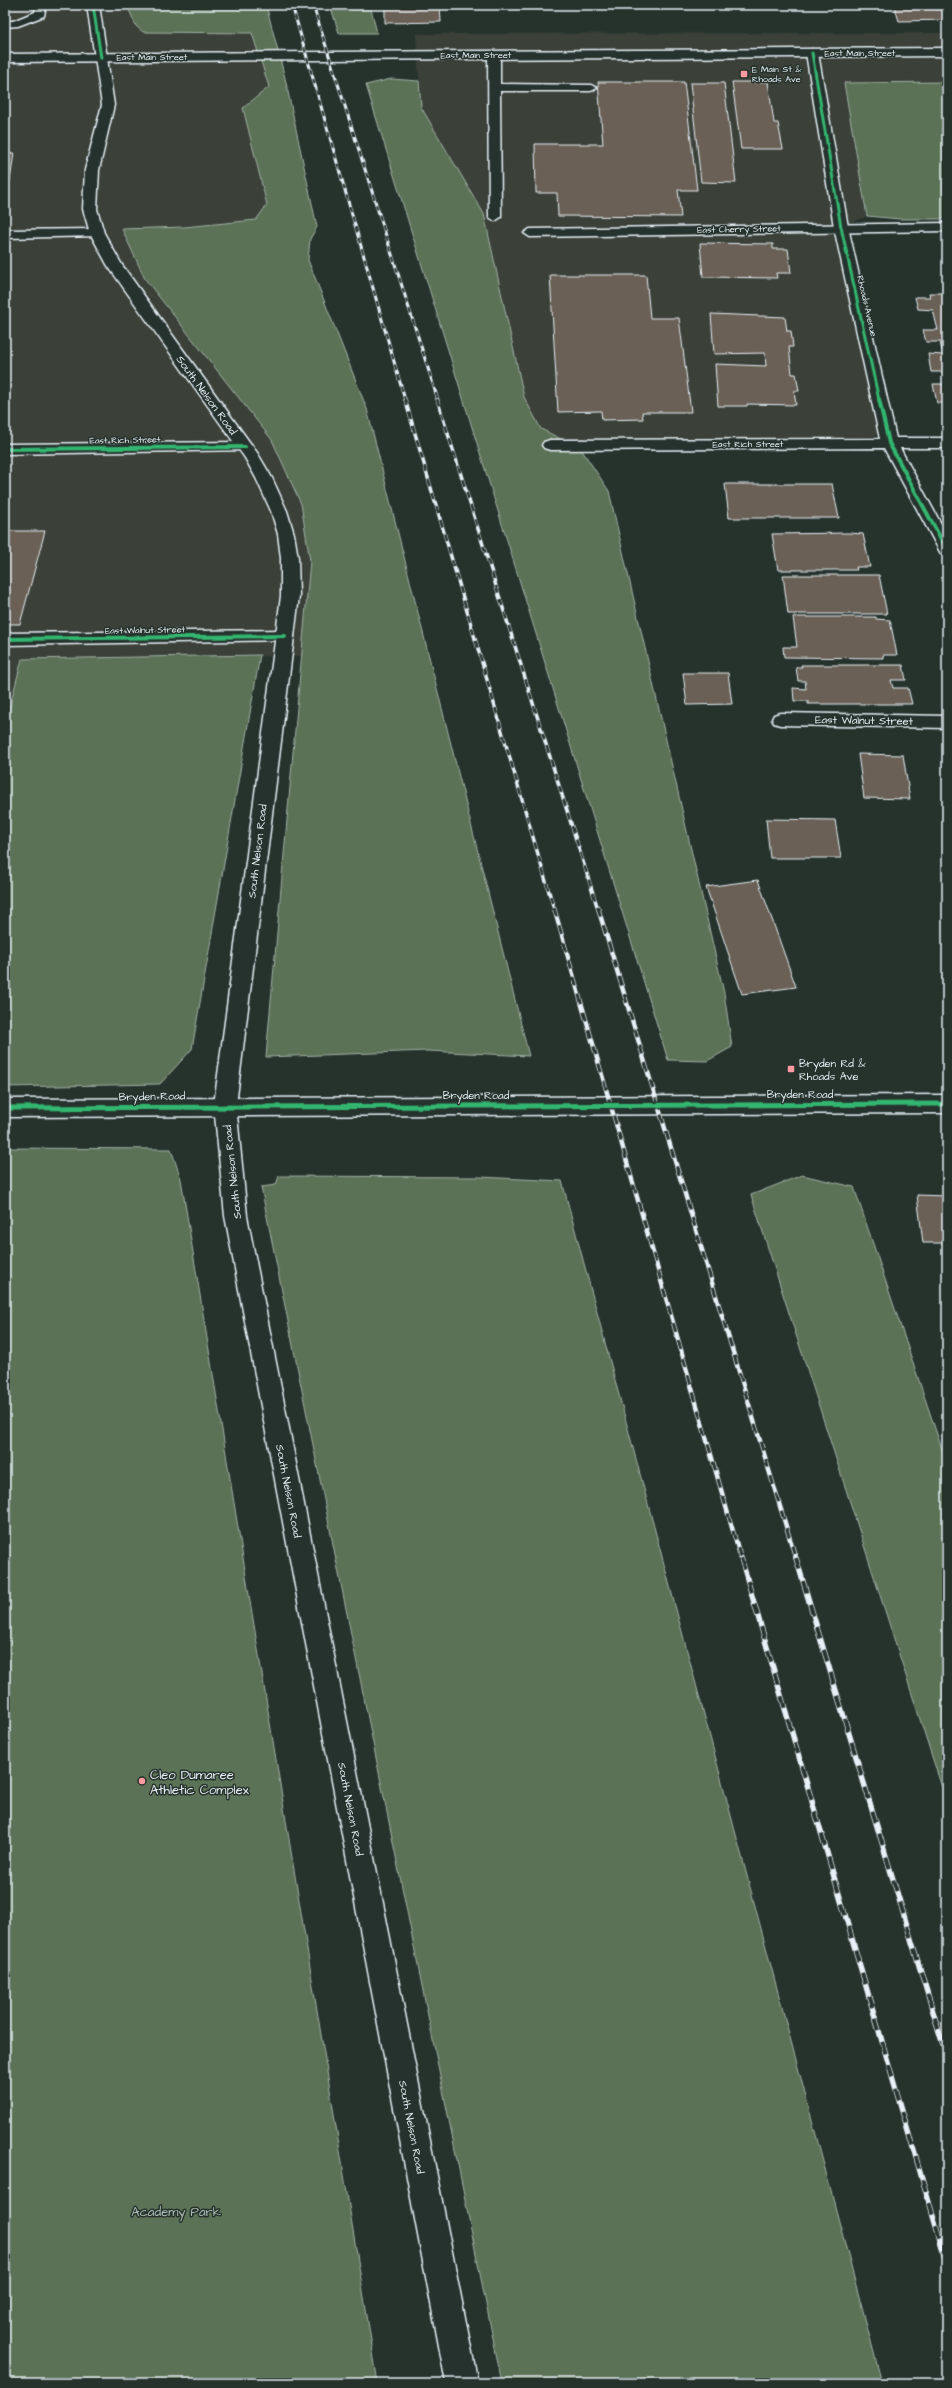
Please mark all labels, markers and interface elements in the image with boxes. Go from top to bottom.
street label: East Main Street [825,47,896,60]
street label: East Main Street [441,49,512,62]
street label: East Main Street [117,51,188,64]
place label: E Main St & Rhoads Ave [752,63,801,86]
marker: E Main St & Rhoads Ave [739,69,749,79]
street label: East Cherry Street [697,222,781,237]
street label: Rhoads Avenue [853,274,880,338]
street label: South Nelson Road [173,353,241,438]
street label: East Rich Street [89,433,161,448]
street label: East Rich Street [713,438,784,451]
street label: East Walnut Street [105,623,186,638]
street label: East Walnut Street [815,712,914,729]
street label: South Nelson Road [244,803,271,899]
place label: Bryden Rd & Rhoads Ave [799,1056,866,1084]
marker: Bryden Rd & Rhoads Ave [786,1064,796,1074]
street label: Bryden Road [767,1087,834,1103]
street label: Bryden Road [119,1088,186,1106]
street label: Bryden Road [443,1088,510,1104]
street label: South Nelson Road [220,1124,245,1220]
street label: South Nelson Road [272,1443,305,1539]
street label: South Nelson Road [334,1761,367,1857]
place label: Cleo Dumaree Athletic Complex [150,1766,250,1799]
marker: Cleo Dumaree Athletic Complex [137,1776,147,1786]
street label: South Nelson Road [395,2079,428,2175]
park label: Academy Park [131,2203,221,2222]

